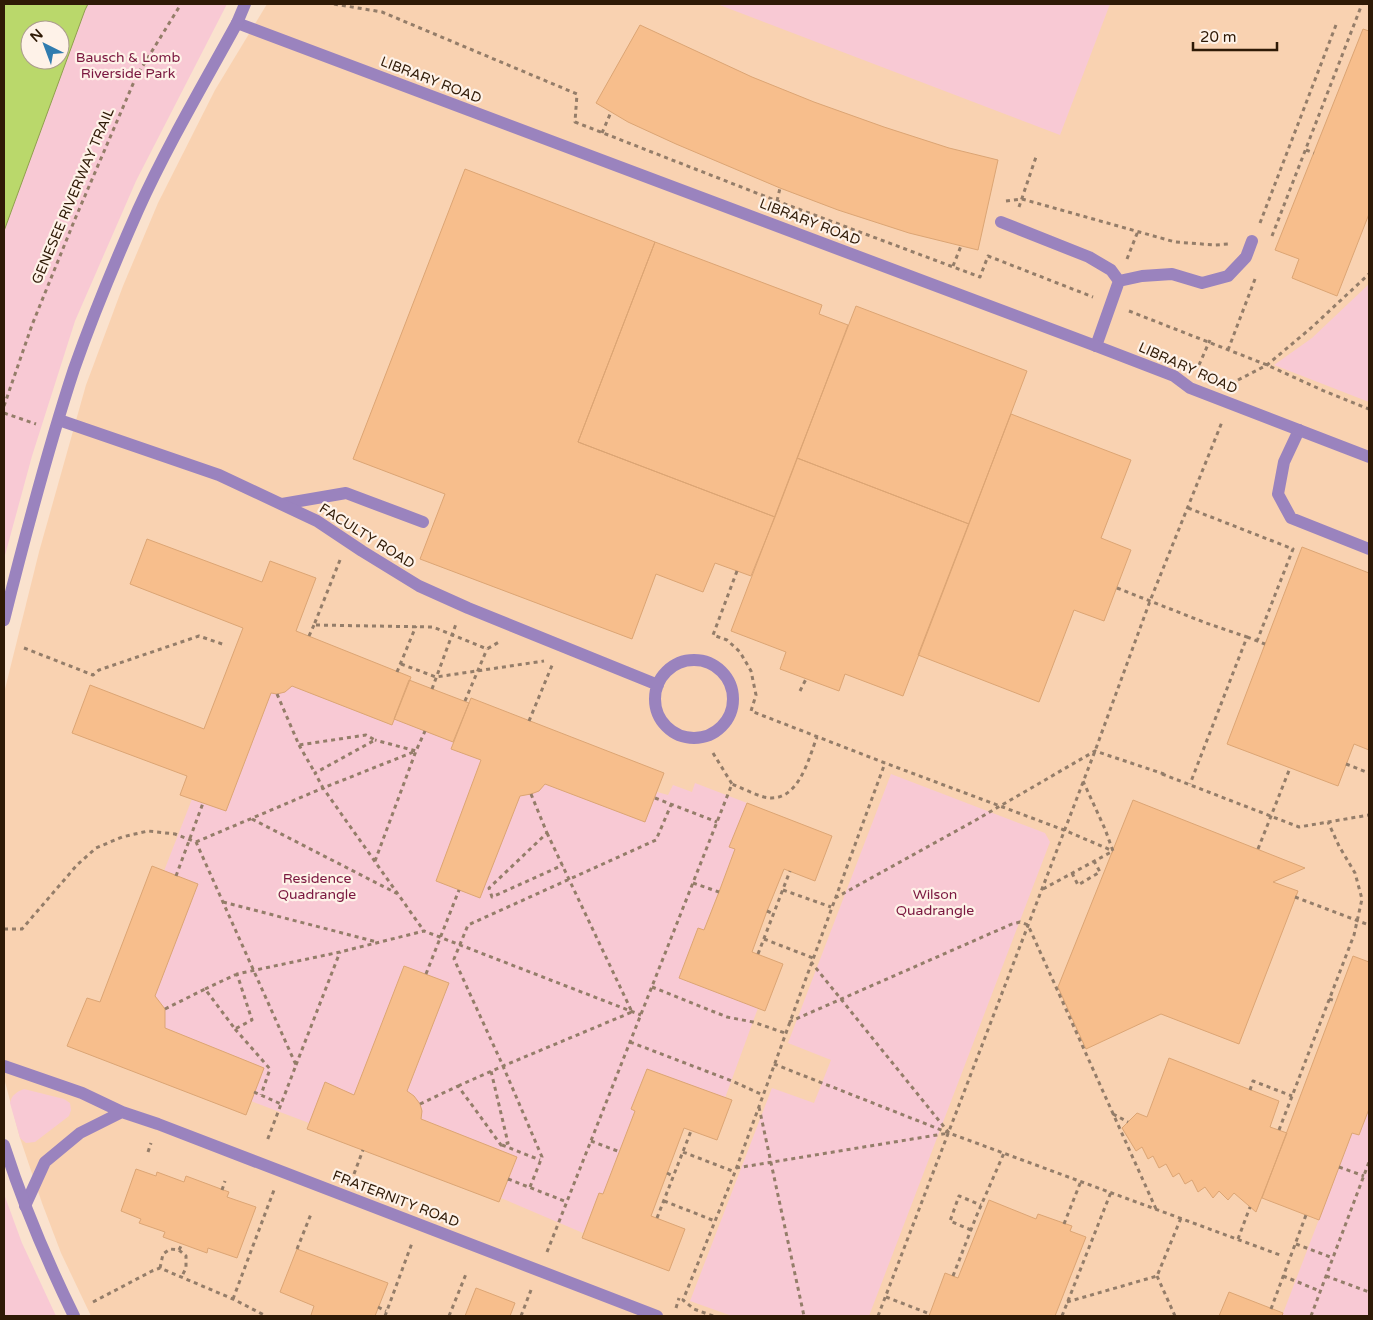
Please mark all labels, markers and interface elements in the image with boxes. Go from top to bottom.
north arrow [20,20,70,70]
scale bar [1193,20,1277,52]
text: N [27,26,47,46]
text: 20 m [1200,28,1237,46]
park label: Bausch & Lomb Riverside Park [76,49,180,82]
street label: LIBRARY ROAD [378,53,484,107]
street label: GENESEE RIVERWAY TRAIL [28,105,118,287]
street label: LIBRARY ROAD [757,195,863,249]
street label: LIBRARY ROAD [1136,339,1240,397]
street label: FACULTY ROAD [316,500,418,572]
park label: Residence Quadrangle [278,870,356,903]
park label: Wilson Quadrangle [896,886,974,919]
street label: FRATERNITY ROAD [330,1167,462,1231]

